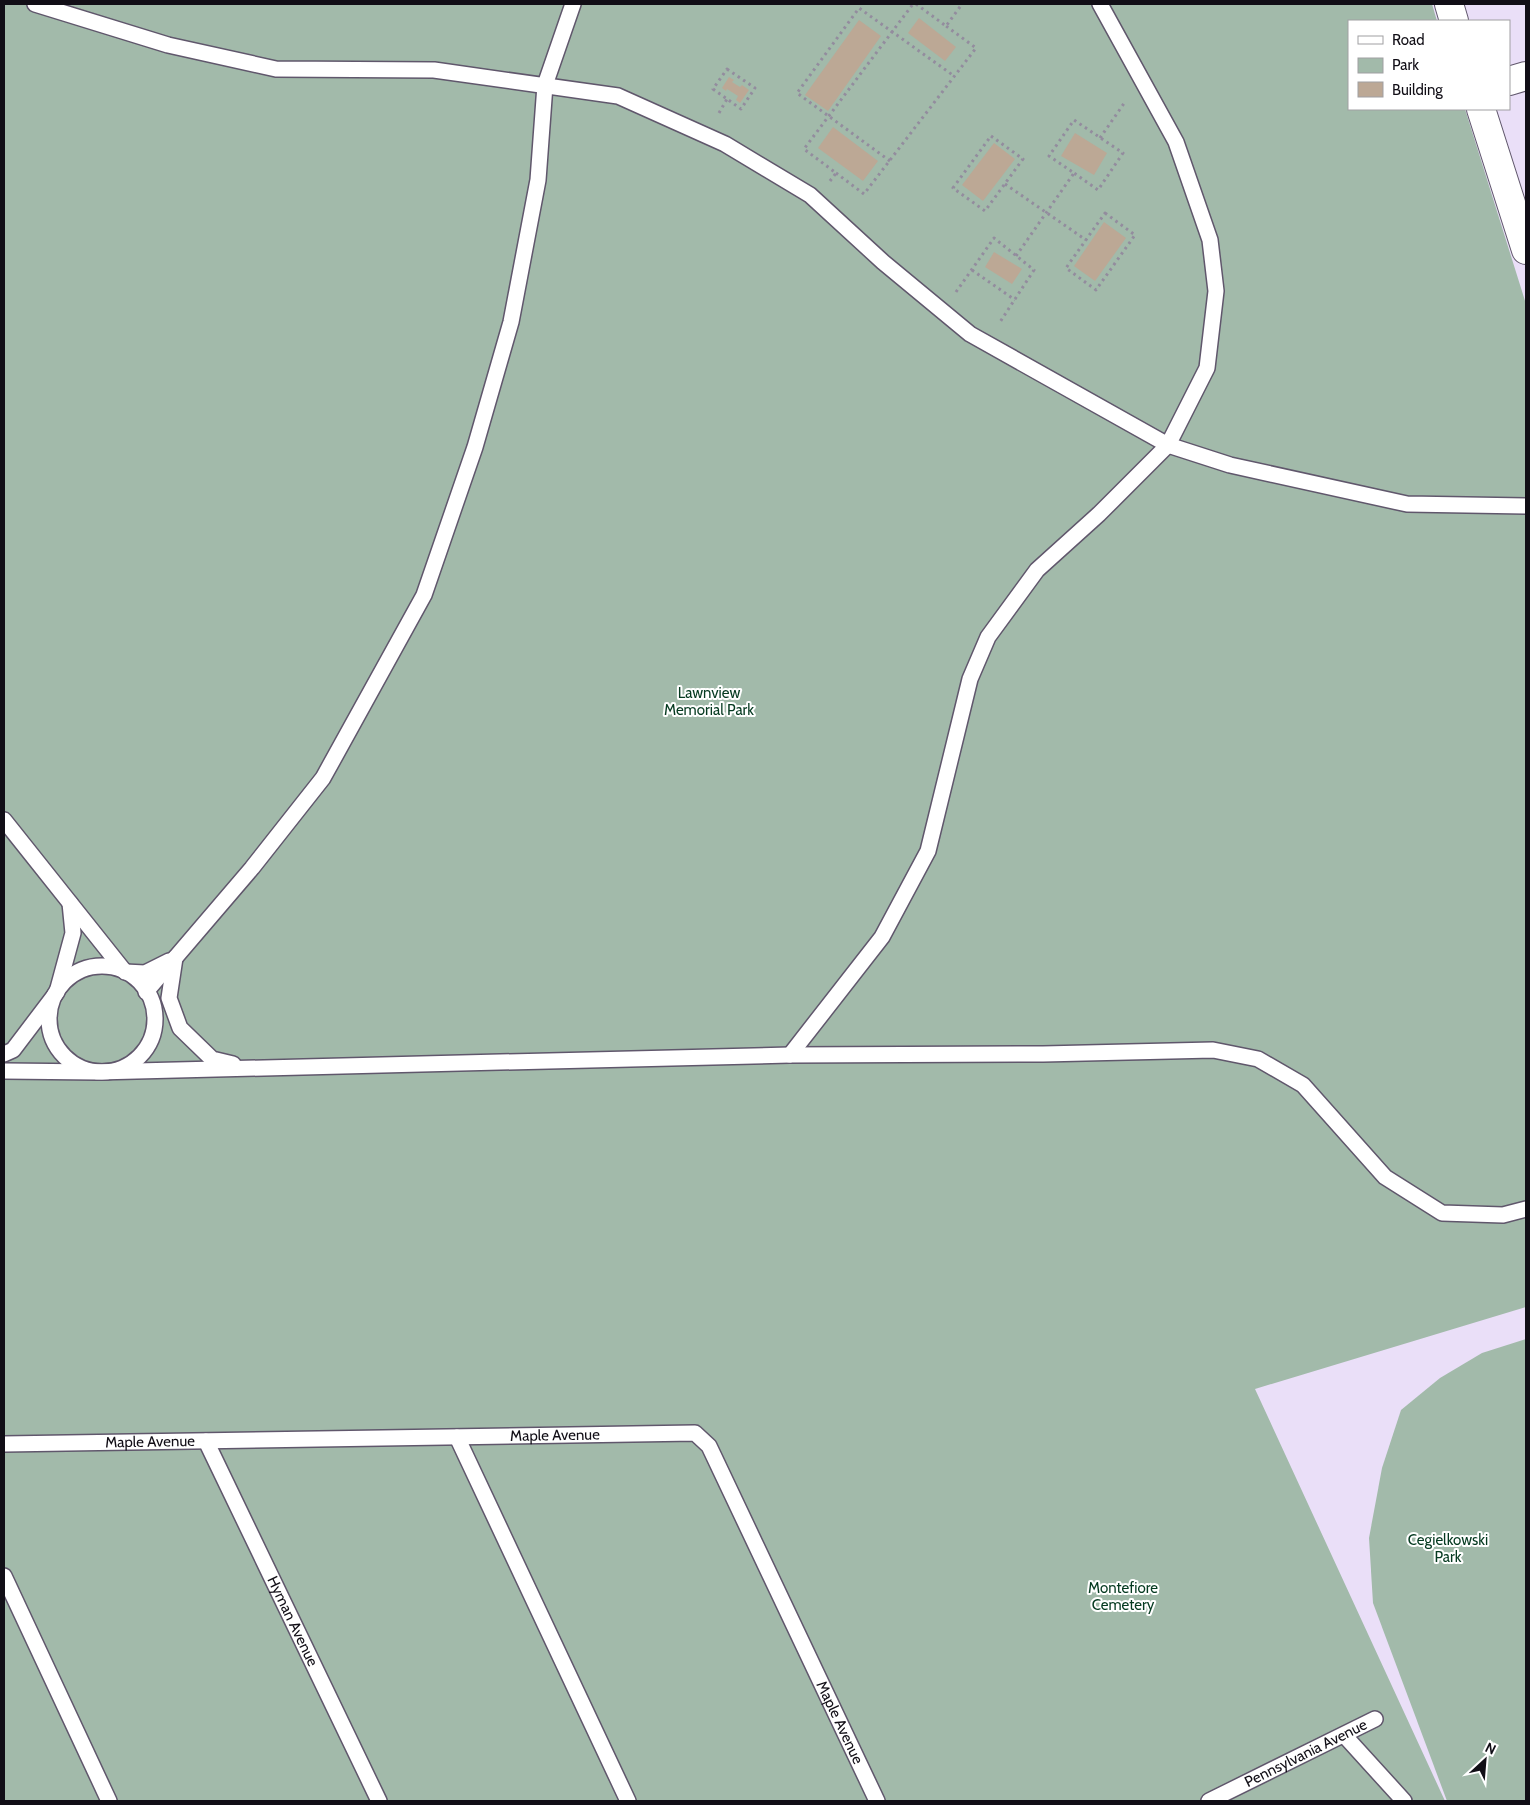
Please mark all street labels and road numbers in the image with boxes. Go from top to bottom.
street label: Maple Avenue [510,1426,600,1445]
street label: Maple Avenue [105,1432,195,1451]
street label: Hyman Avenue [263,1573,322,1670]
street label: Maple Avenue [812,1678,867,1767]
street label: Pennsylvania Avenue [1242,1715,1370,1791]

